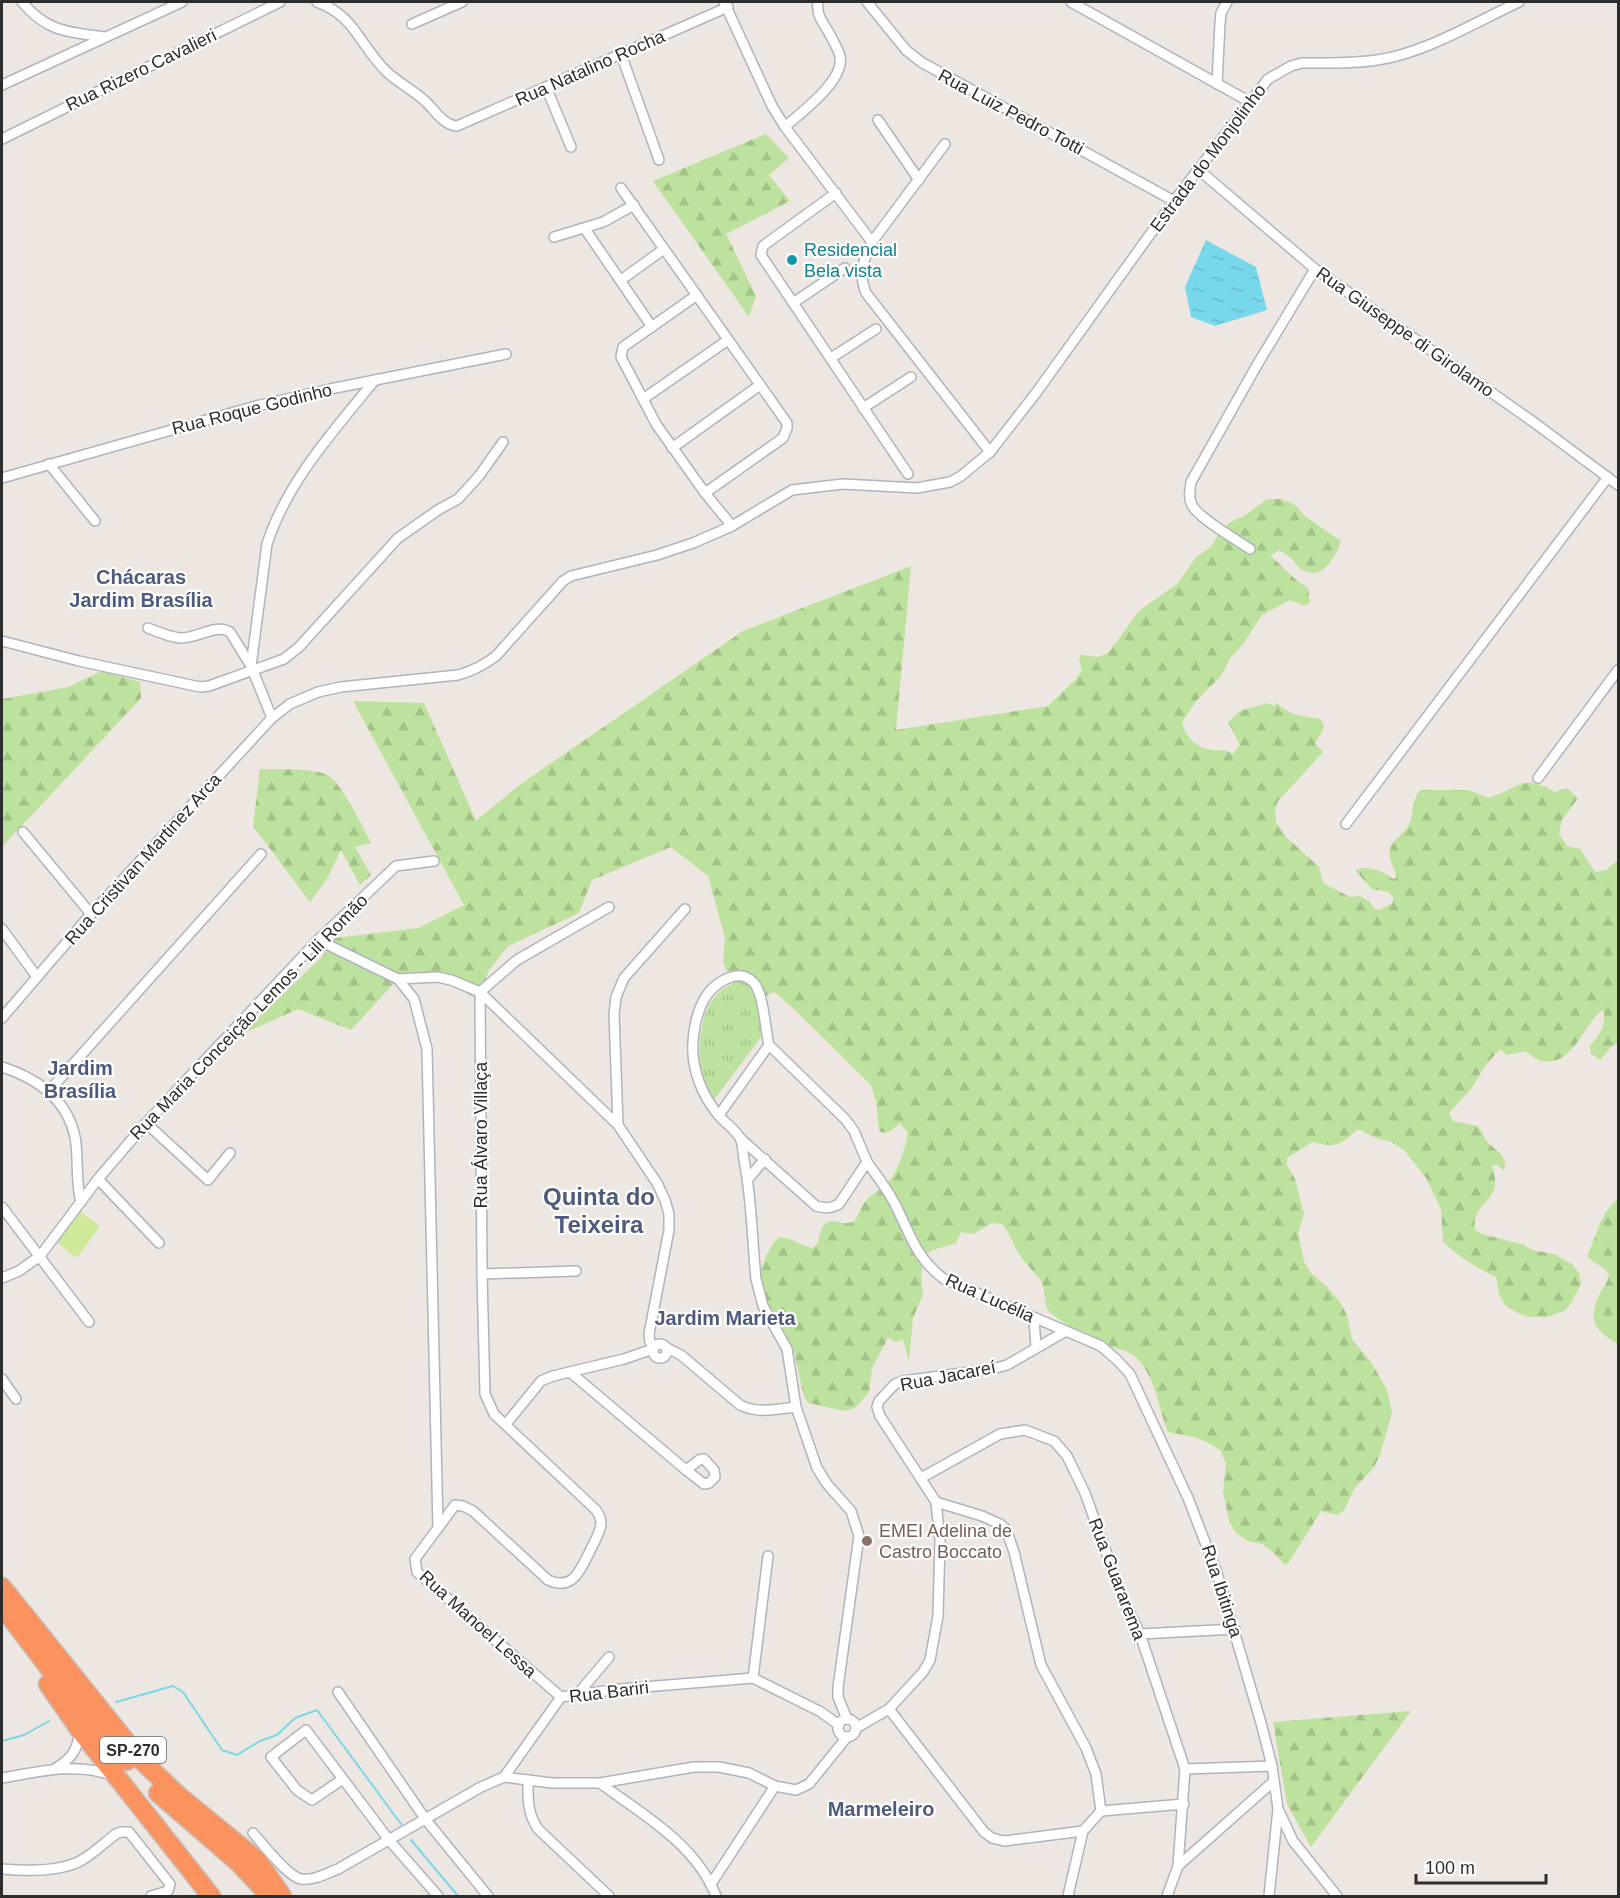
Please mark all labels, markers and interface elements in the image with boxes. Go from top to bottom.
street label: Rua Rizero Cavalieri [62,25,220,115]
street label: Rua Natalino Rocha [512,26,669,110]
street label: Rua Luiz Pedro Totti [935,65,1087,159]
street label: Estrada do Monjolinho [1146,80,1270,236]
place label: Residencial Bela vista [804,240,897,281]
marker: Residencial Bela vista [785,253,799,267]
street label: Rua Giuseppe di Girolamo [1312,263,1498,401]
street label: Rua Roque Godinho [170,379,334,439]
district label: Chácaras Jardim Brasília [69,566,214,611]
street label: Rua Cristivan Martinez Arca [61,769,226,949]
street label: Rua Maria Conceição Lemos - Lili Romão [126,890,372,1144]
district label: Jardim Brasília [44,1057,117,1102]
street label: Rua Álvaro Villaça [471,1061,491,1208]
district label: Quinta do Teixeira [543,1183,655,1238]
street label: Rua Lucélia [943,1270,1038,1327]
district label: Jardim Marieta [654,1307,796,1329]
street label: Rua Jacareí [898,1357,998,1395]
street label: Rua Guararema [1085,1515,1150,1644]
place label: EMEI Adelina de Castro Boccato [879,1521,1012,1562]
marker: EMEI Adelina de Castro Boccato [860,1534,874,1548]
street label: Rua Ibitinga [1198,1542,1247,1641]
street label: Rua Manoel Lessa [416,1566,541,1682]
street label: Rua Bariri [568,1677,650,1707]
road number: SP-270 [100,1737,166,1763]
district label: Marmeleiro [828,1798,934,1820]
scale bar [1416,1847,1546,1885]
text: 100 m [1425,1858,1475,1878]

